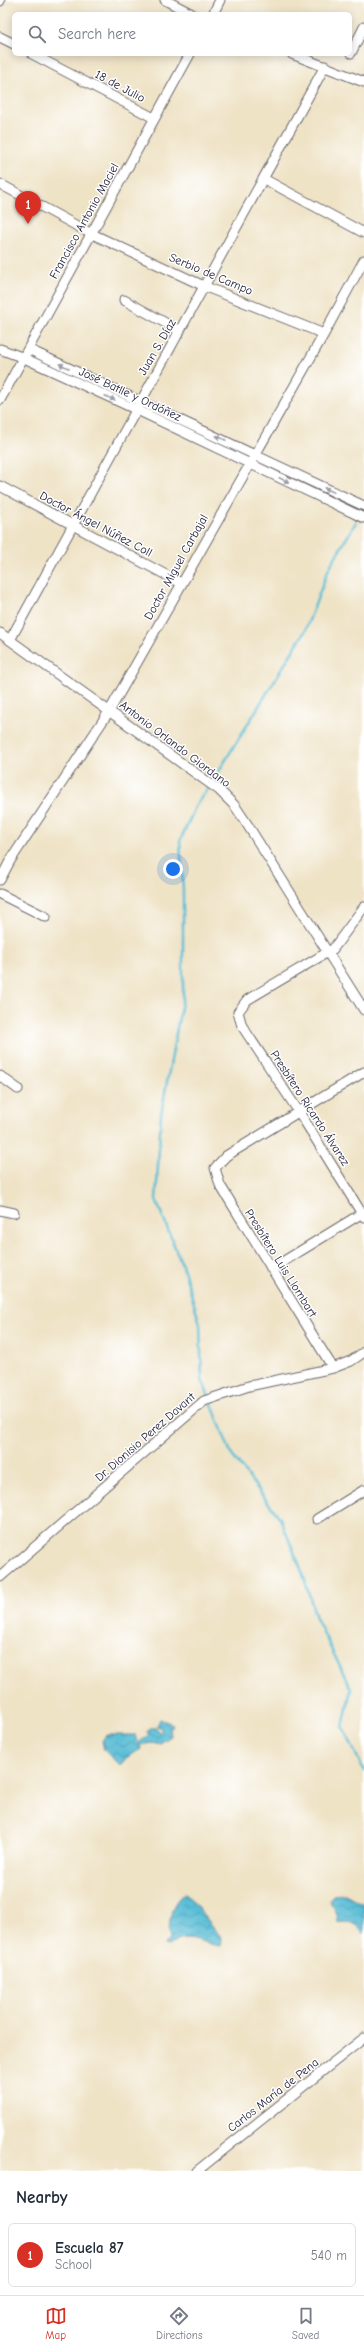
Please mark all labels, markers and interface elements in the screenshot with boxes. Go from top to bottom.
search box [12,12,352,56]
icon: search [26,23,48,45]
text: Search here [58,25,136,43]
street label: 18 de Julio [93,67,147,105]
street label: Francisco Antonio Maciel [46,161,122,281]
pin: 1 [15,191,41,224]
street label: Serbio de Campo [167,250,255,298]
street label: Juan S. Díaz [135,316,179,378]
one-way arrow [59,363,70,369]
street label: José Batlle y Ordóñez [77,364,184,424]
one-way arrow [104,395,116,401]
one-way arrow [215,435,226,441]
one-way arrow [278,477,290,483]
one-way arrow [323,487,334,493]
street label: Doctor Ángel Núñez Coll [37,488,155,560]
street label: Doctor Miguel Carbajal [141,512,211,622]
street label: Antonio Orlando Giordano [117,698,233,790]
your location [163,859,183,879]
street label: Presbítero Ricardo Álvarez [267,1048,353,1169]
street label: Presbítero Luis Llombart [242,1206,320,1320]
street label: Dr. Dionisio Perez Davant [92,1389,198,1484]
street label: Carlos María de Pena [225,2055,321,2135]
text: Nearby [16,2188,67,2207]
text: Escuela 87 [55,2239,123,2257]
text: 1 [27,2248,33,2263]
text: 540 m [311,2248,347,2263]
text: School [55,2257,92,2272]
tab: Map [45,2305,67,2342]
tab: Directions [156,2305,203,2342]
tab: Saved [292,2305,319,2342]

